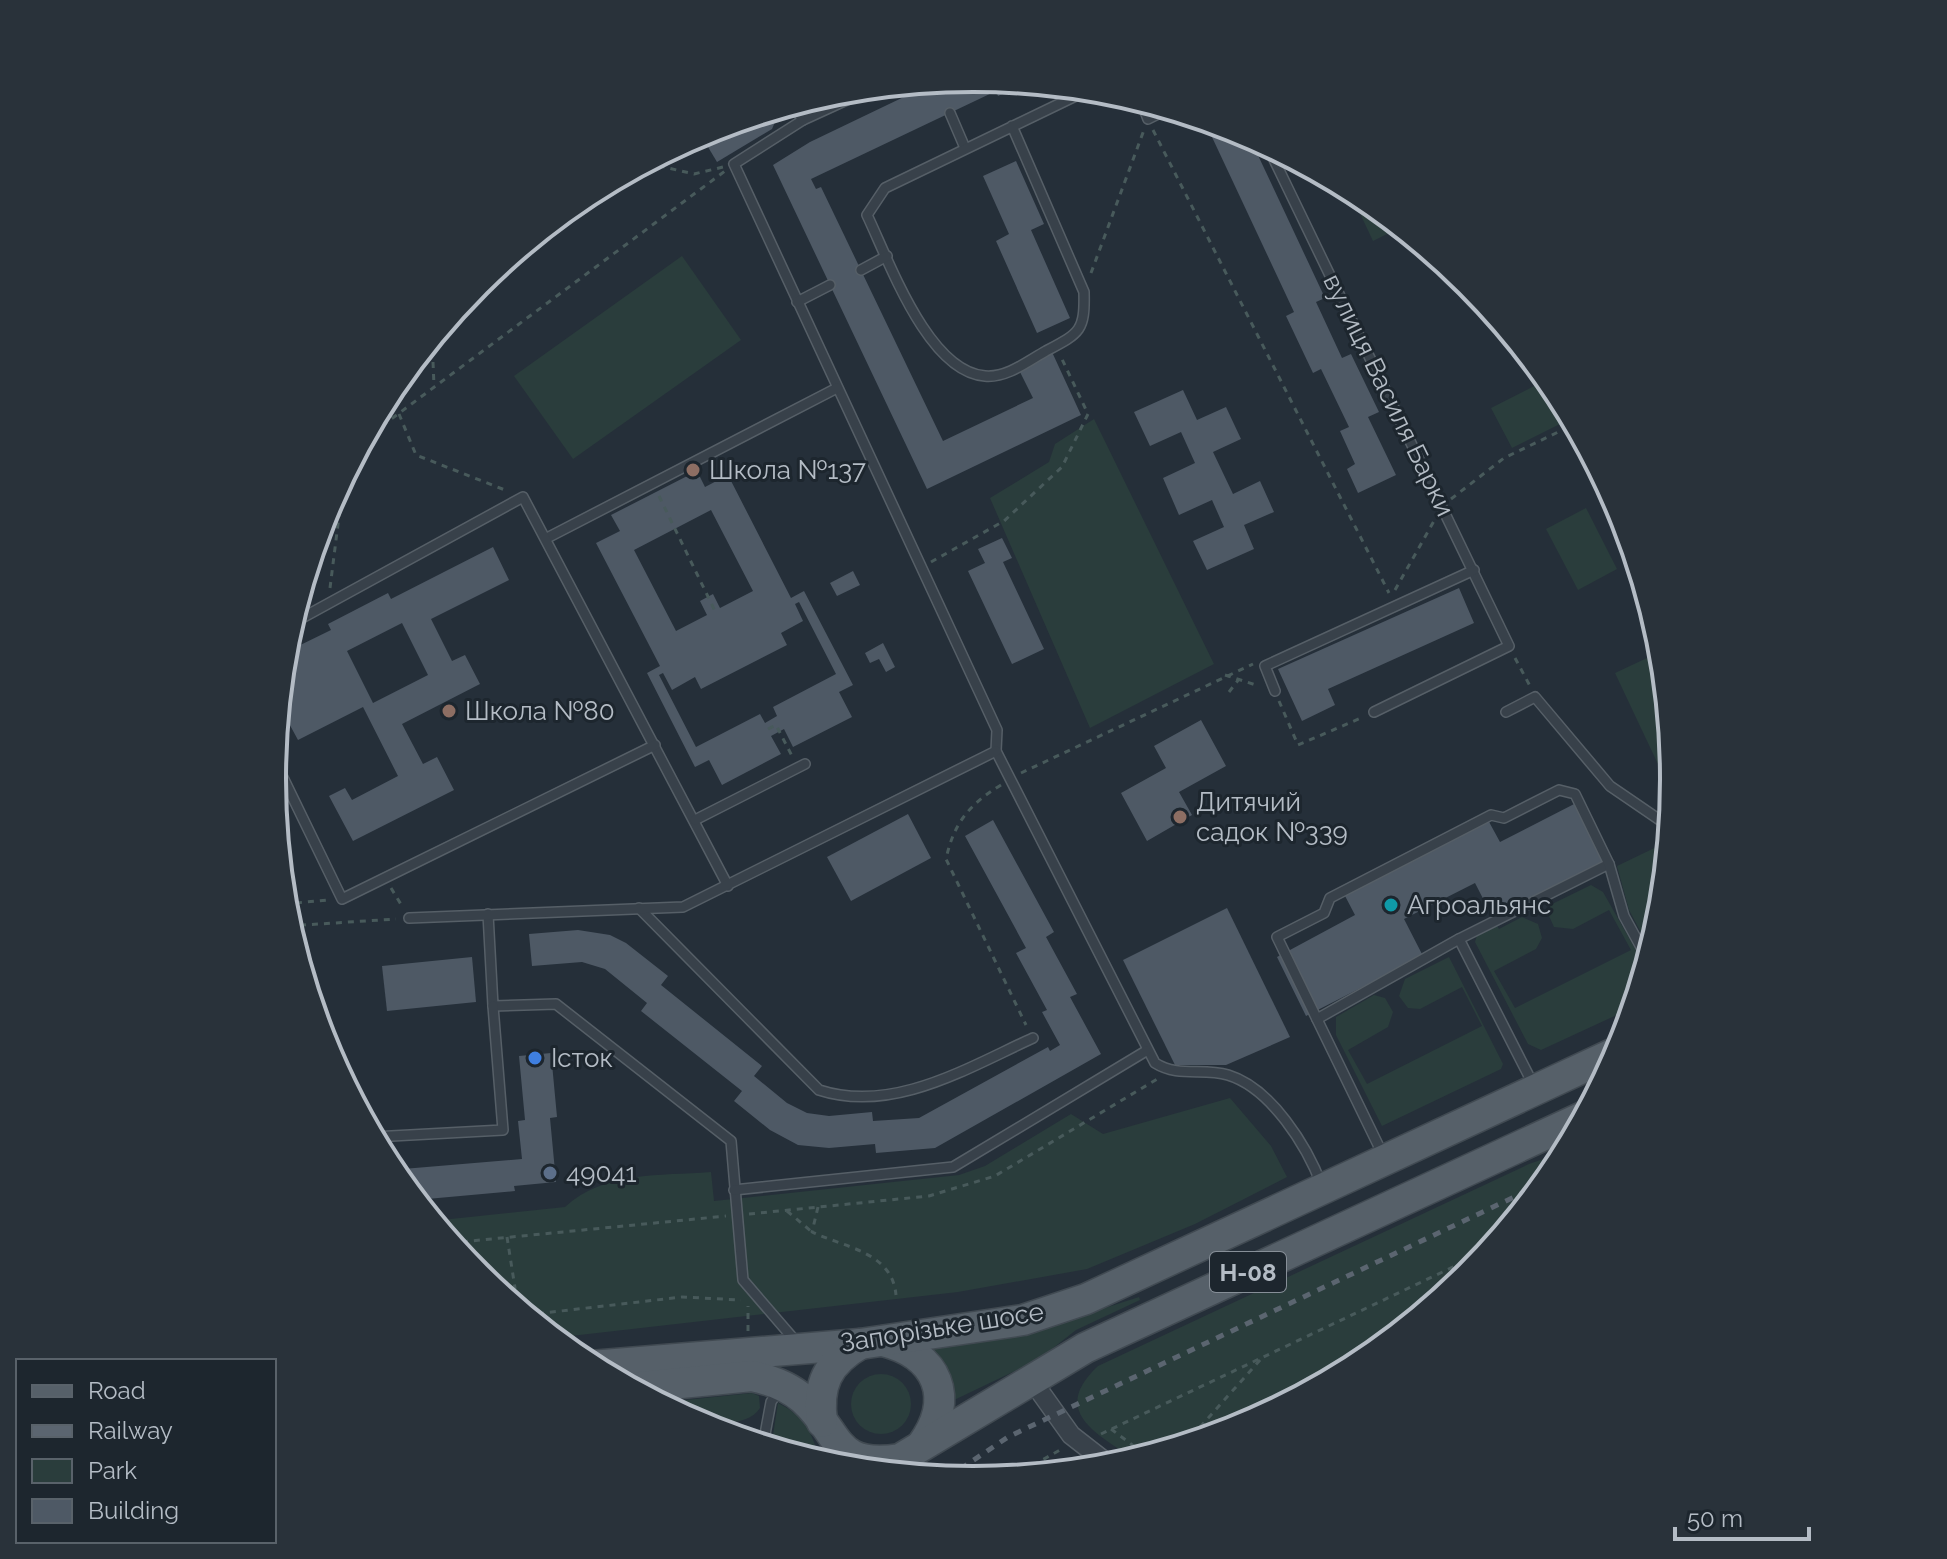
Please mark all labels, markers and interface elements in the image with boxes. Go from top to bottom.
street label: вулиця Василя Барки [1317,269,1461,521]
place label: Школа №137 [709,455,866,485]
marker: Школа №137 [684,461,702,479]
place label: Школа №80 [465,696,615,726]
marker: Школа №80 [440,702,458,720]
place label: Дитячий садок №339 [1196,787,1348,847]
marker: Дитячий садок №339 [1171,808,1189,826]
place label: Агроальянс [1407,890,1551,920]
marker: Агроальянс [1382,896,1400,914]
place label: Істок [551,1043,613,1073]
marker: Істок [526,1049,544,1067]
place label: 49041 [566,1158,637,1188]
marker: 49041 [541,1164,559,1182]
road number: Н-08 [1210,1252,1286,1292]
street label: Запорізьке шосе [838,1296,1046,1358]
legend [16,1359,276,1543]
text: Road [88,1376,146,1405]
text: Railway [88,1416,173,1445]
text: Park [88,1456,137,1485]
scale bar [1675,1491,1809,1541]
text: Building [88,1496,179,1525]
text: 50 m [1687,1504,1743,1533]

